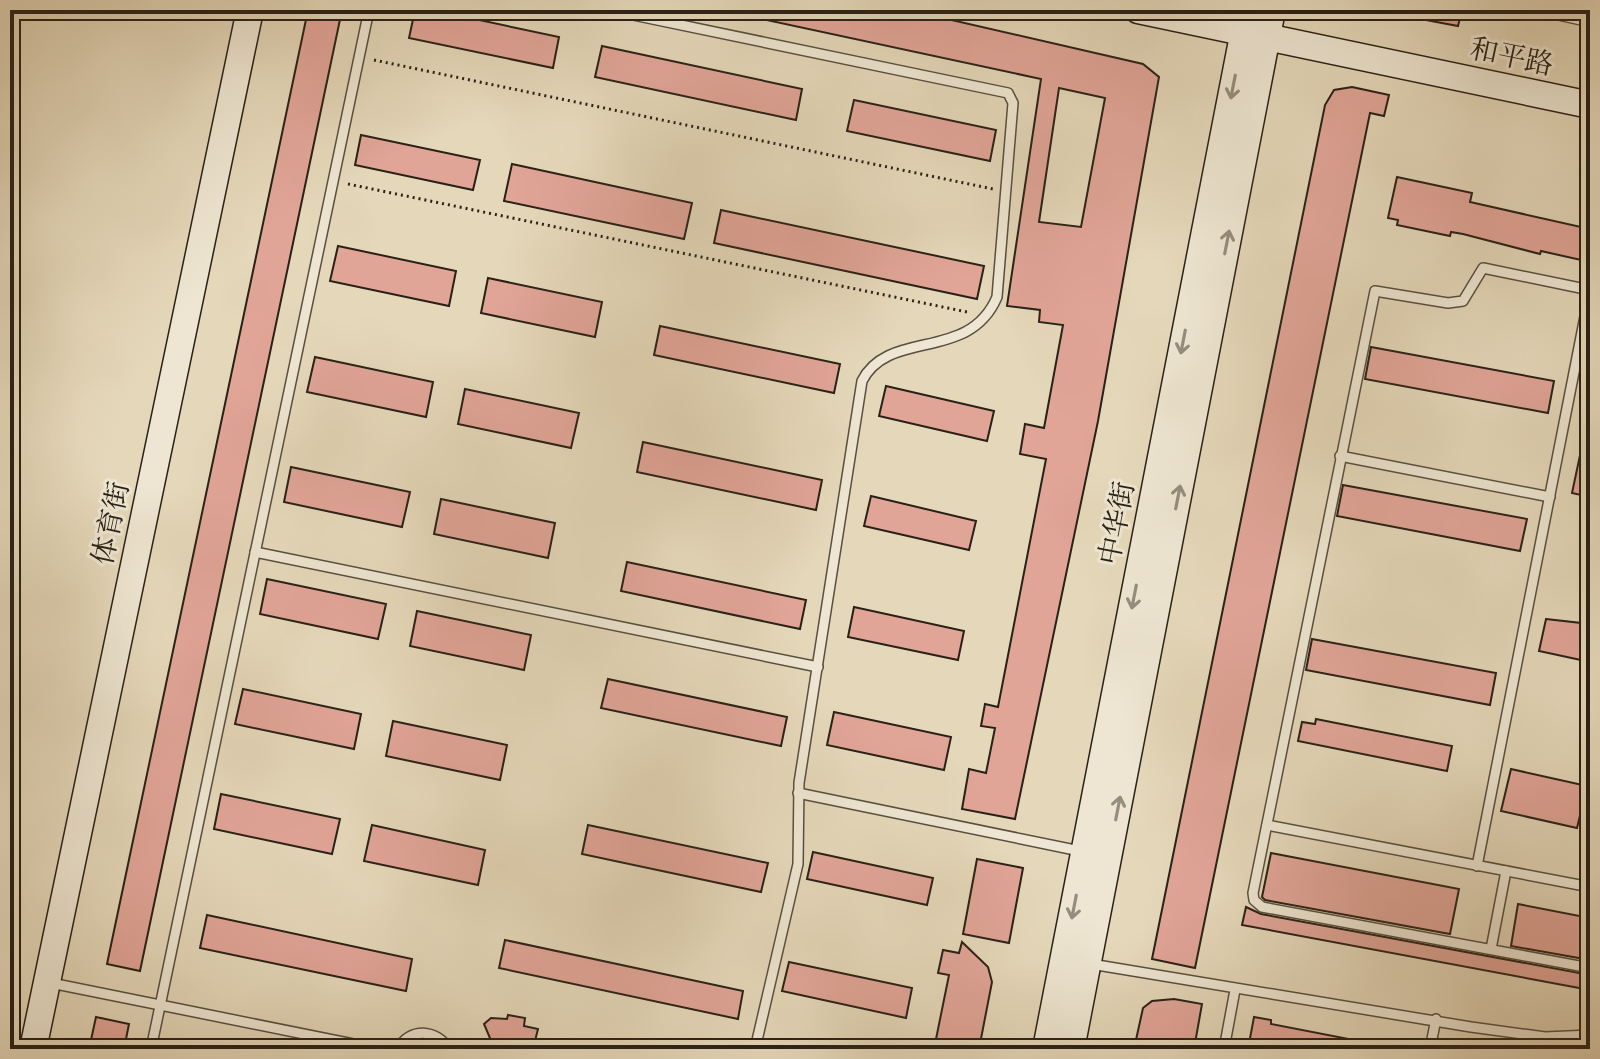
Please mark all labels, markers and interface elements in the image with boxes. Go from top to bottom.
street label: 和平路 [1466,31,1557,87]
one-way arrow [1225,73,1240,99]
one-way arrow [1221,230,1236,255]
one-way arrow [1175,329,1190,354]
street label: 体育街 [85,478,141,569]
street label: 中华街 [1091,479,1147,569]
one-way arrow [1171,485,1186,511]
one-way arrow [1126,584,1141,609]
one-way arrow [1111,795,1126,821]
one-way arrow [1065,894,1080,919]

